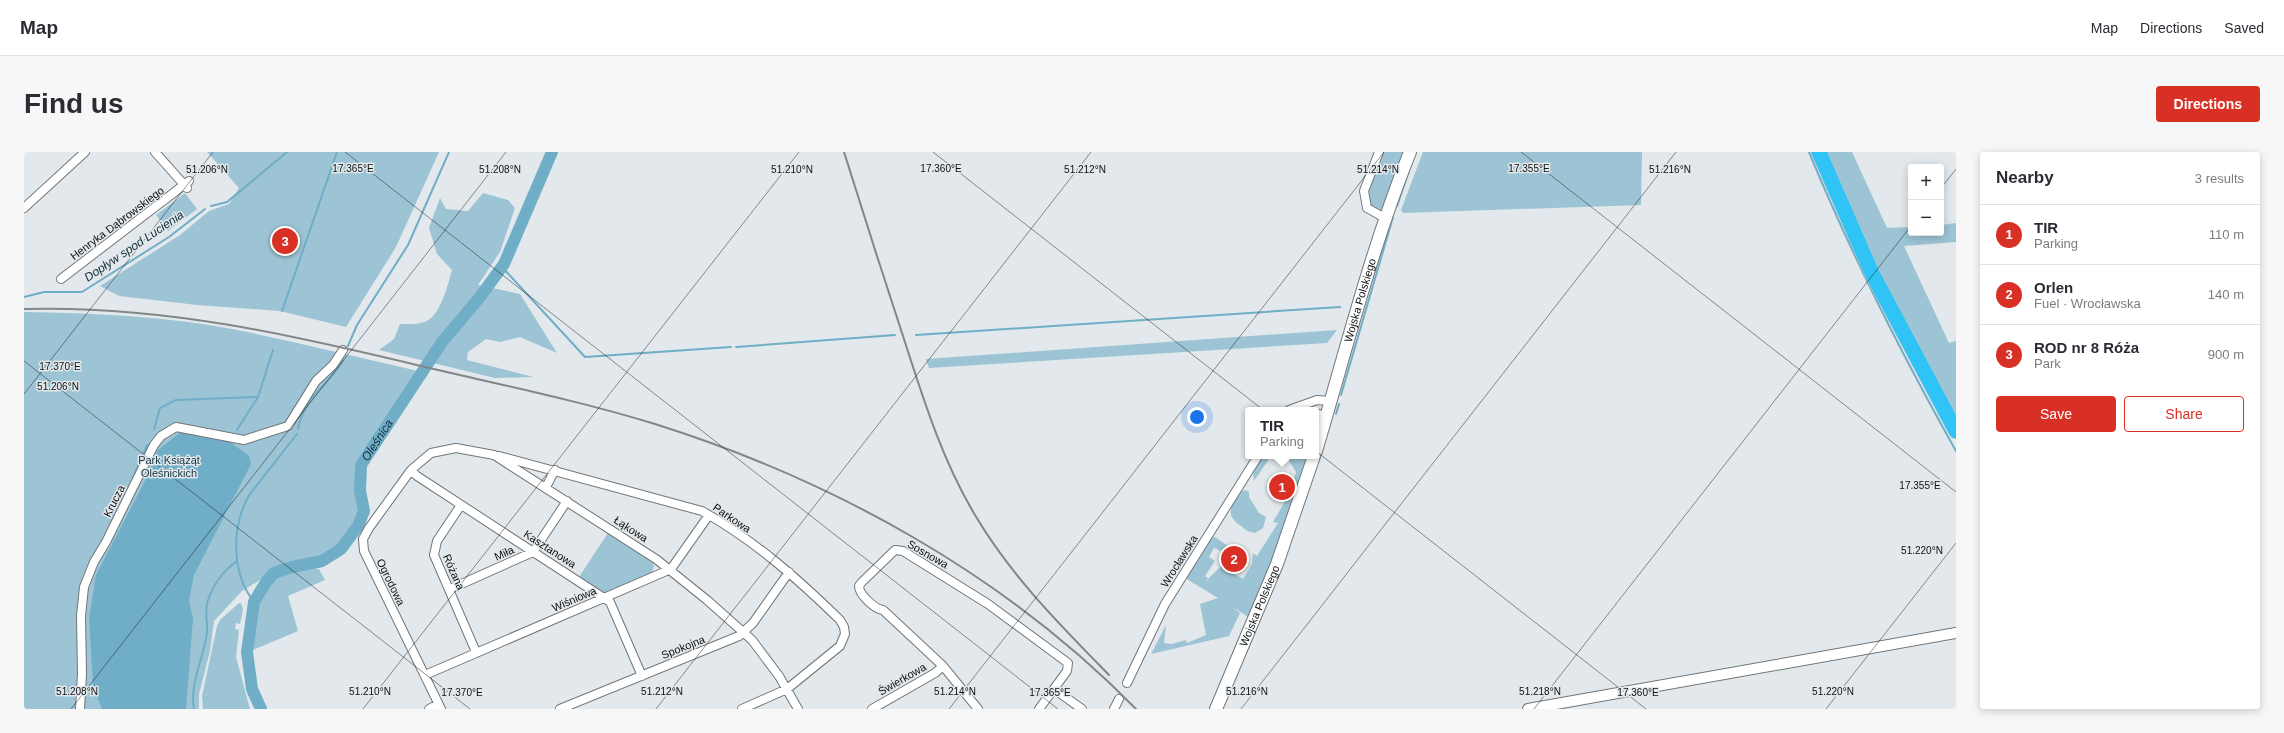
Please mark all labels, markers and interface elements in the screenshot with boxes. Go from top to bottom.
text: Map [20,17,58,38]
text: Map [2091,20,2118,36]
text: Directions [2140,20,2202,36]
text: Saved [2224,20,2264,36]
button: Directions [2156,86,2260,122]
text: Find us [24,88,124,119]
text: 17.365°E [332,163,374,174]
text: 17.360°E [920,163,962,174]
text: 17.355°E [1508,163,1550,174]
text: 51.206°N [186,164,228,175]
text: 51.208°N [479,164,521,175]
text: 51.210°N [771,164,813,175]
text: 51.212°N [1064,164,1106,175]
text: 51.214°N [1357,164,1399,175]
text: 51.216°N [1649,164,1691,175]
map controls [1908,164,1944,236]
button: + [1908,164,1944,200]
text: Nearby [1996,168,2054,187]
text: 3 results [2195,171,2244,186]
street label: Henryka Dąbrowskiego [68,184,166,262]
button: − [1908,200,1944,236]
water label: Dopływ spod Lucienia [82,207,187,284]
text: TIR [2034,219,2058,236]
pin: 3 [272,226,298,256]
text: 1 [2005,227,2013,242]
text: 110 m [2209,227,2244,242]
text: Parking [2034,236,2078,251]
street label: Wojska Polskiego [1342,257,1378,343]
text: Orlen [2034,279,2073,296]
text: 2 [2005,287,2013,302]
text: 140 m [2208,287,2244,302]
text: Fuel · Wrocławska [2034,296,2141,311]
text: ROD nr 8 Róża [2034,339,2139,356]
text: 3 [2005,347,2013,362]
text: 900 m [2208,347,2244,362]
text: Park [2034,356,2061,371]
text: 17.370°E [39,361,81,372]
text: 51.206°N [37,381,79,392]
button: Save [1996,396,2116,432]
button: Share [2124,396,2244,432]
your location [1187,407,1207,427]
popup [1245,407,1319,459]
water label: Oleśnica [359,417,396,464]
text: TIR [1260,417,1284,434]
text: Parking [1260,434,1304,449]
park label: Park Książąt Oleśnickich [138,454,200,479]
pin: 1 [1269,472,1295,502]
text: 17.355°E [1899,480,1941,491]
street label: Krucza [101,482,128,519]
street label: Parkowa [711,501,754,535]
street label: Łąkowa [612,514,651,545]
street label: Kasztanowa [522,528,579,571]
street label: Wrocławska [1158,532,1200,589]
street label: Sosnowa [905,537,951,571]
street label: Miła [492,543,516,563]
pin: 2 [1221,544,1247,574]
text: 51.220°N [1901,545,1943,556]
street label: Różana [441,552,468,593]
street label: Ogrodowa [374,557,408,608]
street label: Wojska Polskiego [1237,563,1282,648]
street label: Wiśniowa [550,584,599,614]
street label: Spokojna [659,633,707,661]
street label: Świerkowa [876,660,929,697]
text: 51.208°N [56,686,98,697]
text: 51.210°N [349,686,391,697]
text: 51.212°N [641,686,683,697]
text: 51.214°N [934,686,976,697]
text: 51.216°N [1226,686,1268,697]
text: 51.218°N [1519,686,1561,697]
text: 51.220°N [1812,686,1854,697]
text: 17.370°E [441,687,483,698]
text: 17.365°E [1029,687,1071,698]
text: 17.360°E [1617,687,1659,698]

